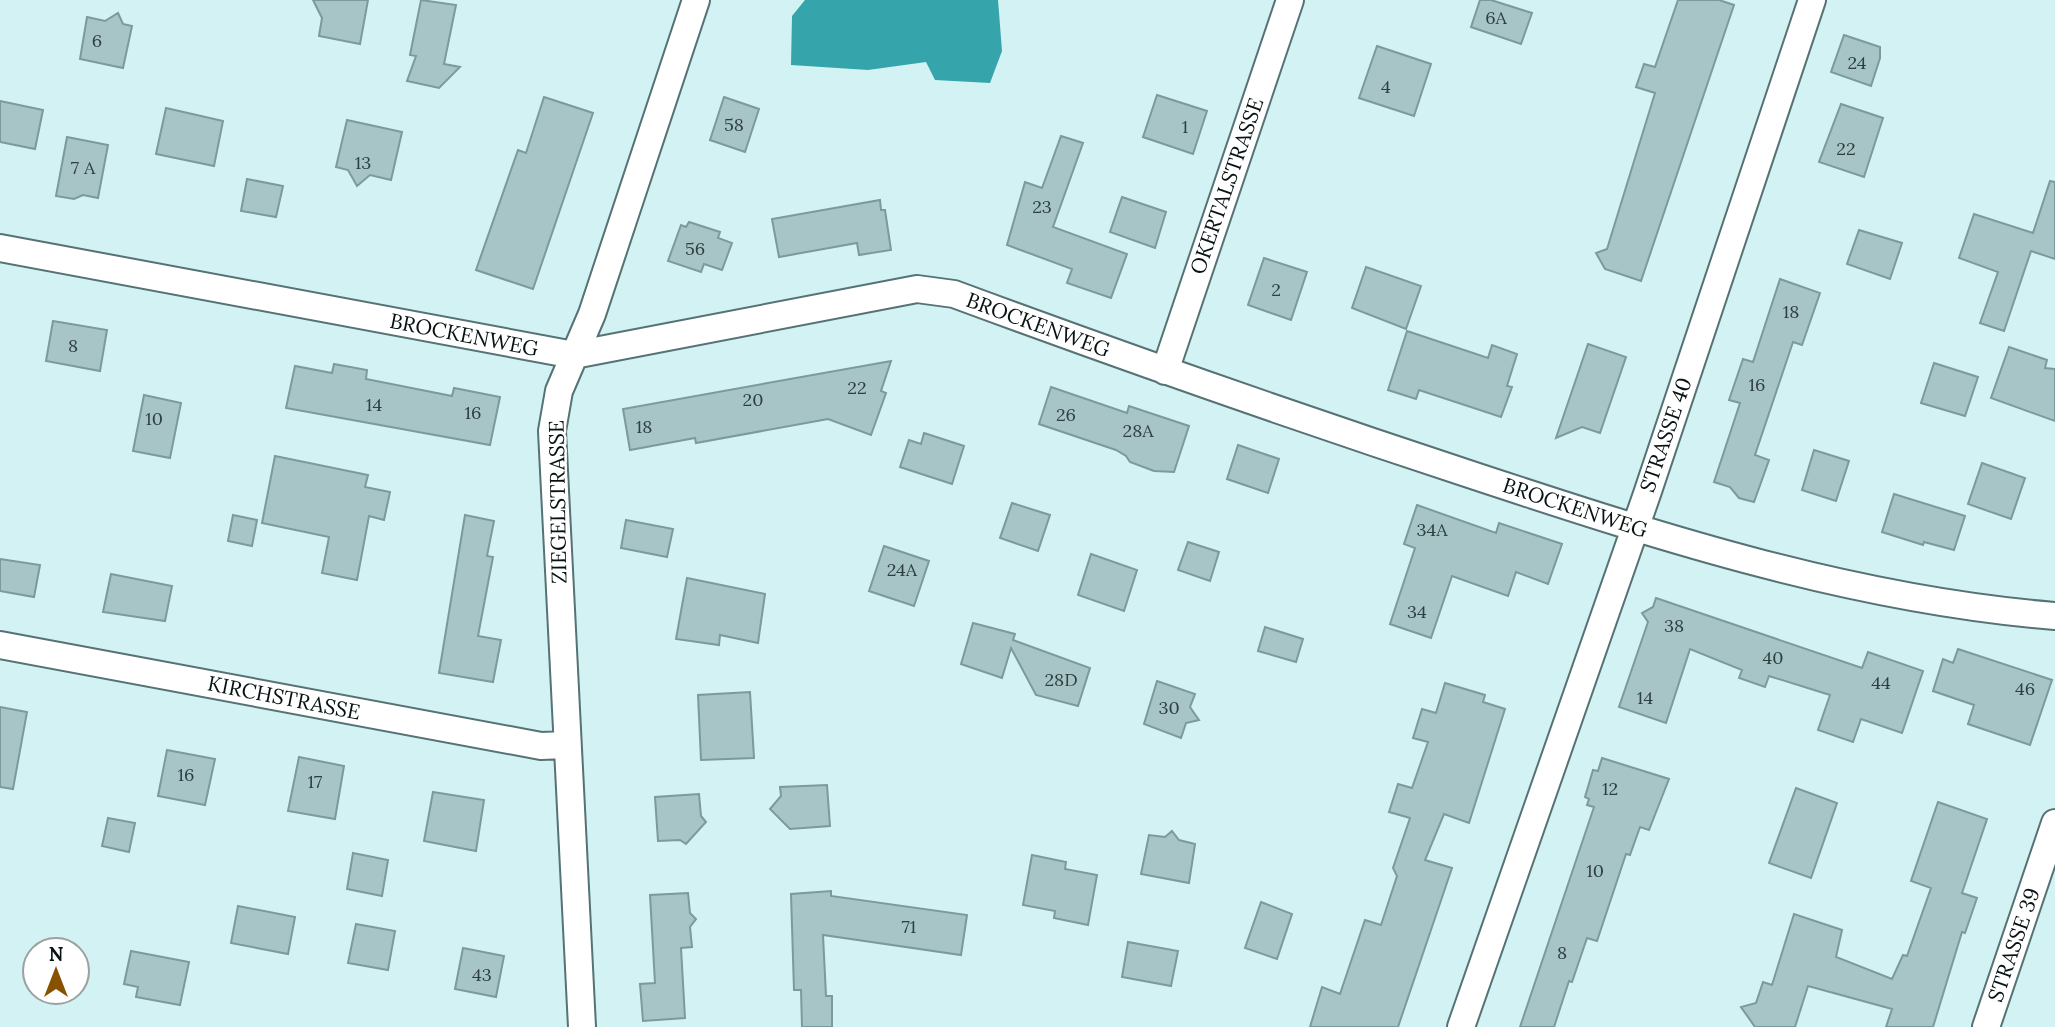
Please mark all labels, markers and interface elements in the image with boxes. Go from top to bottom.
house number: 6A [1485,6,1508,29]
house number: 6 [92,29,102,52]
house number: 24 [1847,51,1867,74]
house number: 4 [1381,75,1391,98]
street label: OKERTALSTRASSE [1184,94,1269,278]
house number: 58 [724,113,744,136]
house number: 1 [1182,115,1188,138]
house number: 22 [1836,137,1856,160]
house number: 13 [355,151,371,174]
house number: 7 A [71,156,96,179]
house number: 23 [1032,195,1052,218]
house number: 56 [685,237,705,260]
house number: 2 [1271,278,1281,301]
street label: BROCKENWEG [963,286,1114,363]
house number: 18 [1783,300,1799,323]
street label: BROCKENWEG [388,307,541,362]
house number: 8 [68,334,78,357]
house number: 16 [1749,373,1765,396]
street label: STRASSE 40 [1633,374,1698,496]
house number: 22 [847,376,867,399]
house number: 20 [743,388,763,411]
house number: 14 [366,393,382,416]
house number: 16 [465,401,481,424]
house number: 26 [1056,403,1076,426]
house number: 10 [145,407,163,430]
house number: 18 [636,415,652,438]
house number: 28A [1122,419,1154,442]
street label: ZIEGELSTRASSE [543,420,572,584]
street label: BROCKENWEG [1499,471,1651,544]
house number: 34A [1416,518,1448,541]
house number: 24A [887,558,918,581]
house number: 34 [1407,600,1427,623]
house number: 38 [1664,614,1684,637]
house number: 40 [1763,646,1783,669]
house number: 28D [1044,668,1078,691]
street label: KIRCHSTRASSE [205,669,363,726]
house number: 44 [1871,671,1891,694]
house number: 46 [2015,677,2035,700]
house number: 14 [1637,686,1653,709]
house number: 30 [1158,696,1180,719]
house number: 16 [178,763,194,786]
house number: 17 [308,770,322,793]
house number: 12 [1602,777,1618,800]
house number: 10 [1586,859,1604,882]
street label: STRASSE 39 [1981,884,2046,1005]
house number: 71 [902,915,916,938]
north arrow [21,936,91,1006]
house number: 8 [1557,941,1567,964]
text: N [49,942,64,966]
house number: 43 [472,963,492,986]

